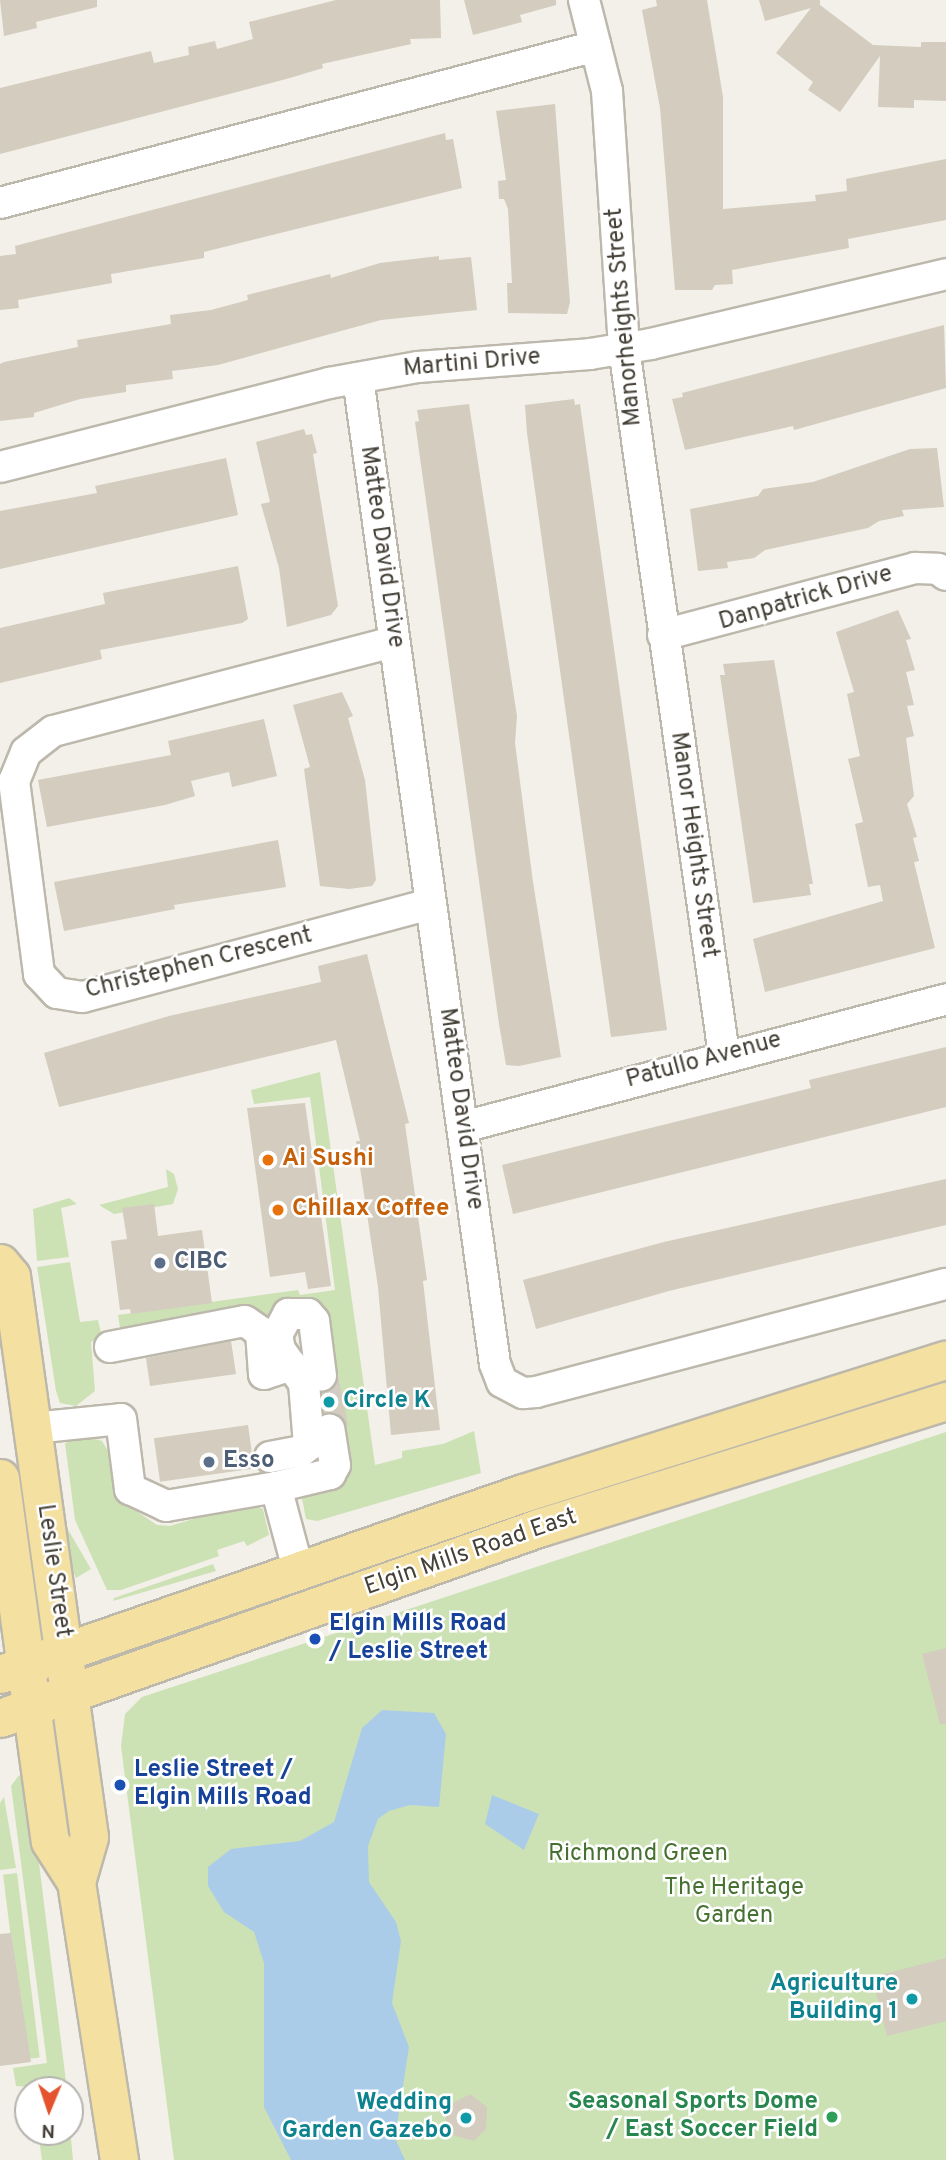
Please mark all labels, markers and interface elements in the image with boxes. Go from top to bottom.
street label: Manorheights Street [601,207,649,427]
street label: Martini Drive [402,344,542,384]
street label: Matteo David Drive [353,444,409,650]
street label: Danpatrick Drive [716,560,896,638]
street label: Manor Heights Street [663,730,723,960]
street label: Christephen Crescent [83,922,315,1006]
street label: Matteo David Drive [432,1006,488,1212]
street label: Patullo Avenue [623,1026,785,1096]
place label: Ai Sushi [282,1146,374,1174]
marker: Ai Sushi [260,1152,276,1168]
place label: Chillax Coffee [292,1196,449,1224]
marker: Chillax Coffee [270,1202,286,1218]
place label: CIBC [174,1249,228,1277]
marker: CIBC [152,1255,168,1271]
place label: Circle K [343,1388,431,1416]
marker: Circle K [321,1394,337,1410]
place label: Esso [223,1448,275,1476]
marker: Esso [201,1454,217,1470]
street label: Leslie Street [29,1502,77,1640]
street label: Elgin Mills Road East [361,1503,581,1603]
place label: Elgin Mills Road / Leslie Street [329,1611,507,1667]
marker: Elgin Mills Road / Leslie Street [307,1631,323,1647]
place label: Leslie Street / Elgin Mills Road [134,1757,312,1813]
marker: Leslie Street / Elgin Mills Road [112,1777,128,1793]
park label: Richmond Green [548,1841,728,1869]
park label: The Heritage Garden [664,1875,804,1931]
place label: Agriculture Building 1 [770,1971,898,2027]
marker: Agriculture Building 1 [904,1991,920,2007]
north arrow [14,2076,84,2146]
place label: Seasonal Sports Dome / East Soccer Field [568,2089,818,2145]
place label: Wedding Garden Gazebo [282,2090,452,2146]
marker: Seasonal Sports Dome / East Soccer Field [824,2109,840,2125]
marker: Wedding Garden Gazebo [458,2110,474,2126]
text: N [41,2118,56,2142]

